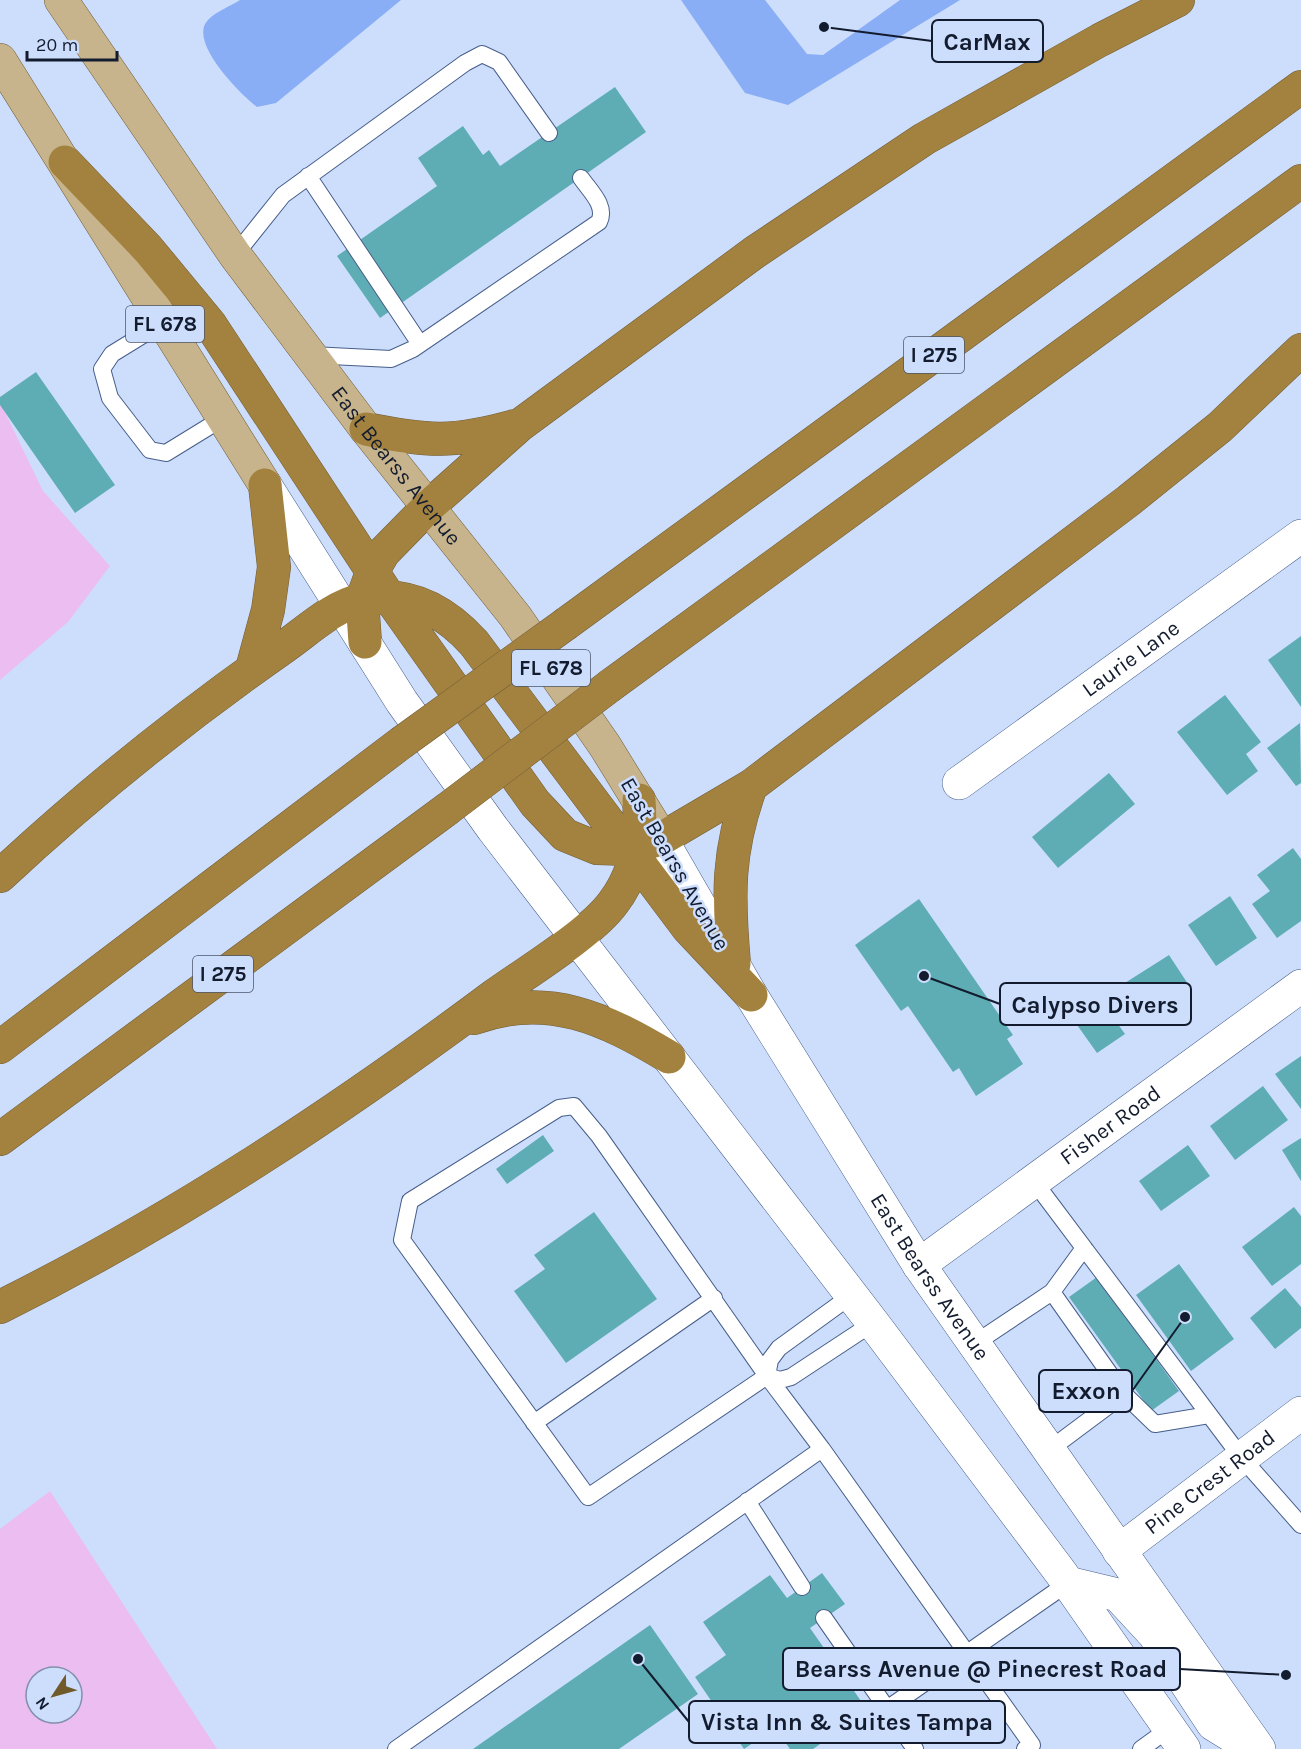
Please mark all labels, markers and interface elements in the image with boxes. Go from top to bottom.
callout: CarMax [932,20,1043,62]
scale bar [27,24,117,62]
text: CarMax [944,28,1030,56]
text: 20 m [36,34,78,56]
road number: FL 678 [126,306,204,342]
road number: I 275 [904,337,964,373]
street label: East Bearss Avenue [325,381,467,551]
street label: Laurie Lane [1077,615,1185,703]
road number: FL 678 [512,650,590,686]
street label: East Bearss Avenue [615,773,735,955]
road number: I 275 [193,956,253,992]
callout: Calypso Divers [1000,983,1191,1025]
text: Calypso Divers [1011,991,1179,1019]
street label: Fisher Road [1055,1080,1166,1171]
street label: East Bearss Avenue [865,1189,995,1365]
callout: Exxon [1039,1370,1132,1412]
text: Exxon [1051,1377,1121,1405]
street label: Pine Crest Road [1139,1424,1280,1540]
callout: Bearss Avenue @ Pinecrest Road [783,1648,1180,1690]
text: Bearss Avenue @ Pinecrest Road [795,1655,1167,1683]
north arrow [24,1665,84,1725]
text: N [31,1693,53,1714]
callout: Vista Inn & Suites Tampa [689,1701,1005,1743]
text: Vista Inn & Suites Tampa [701,1708,993,1736]

